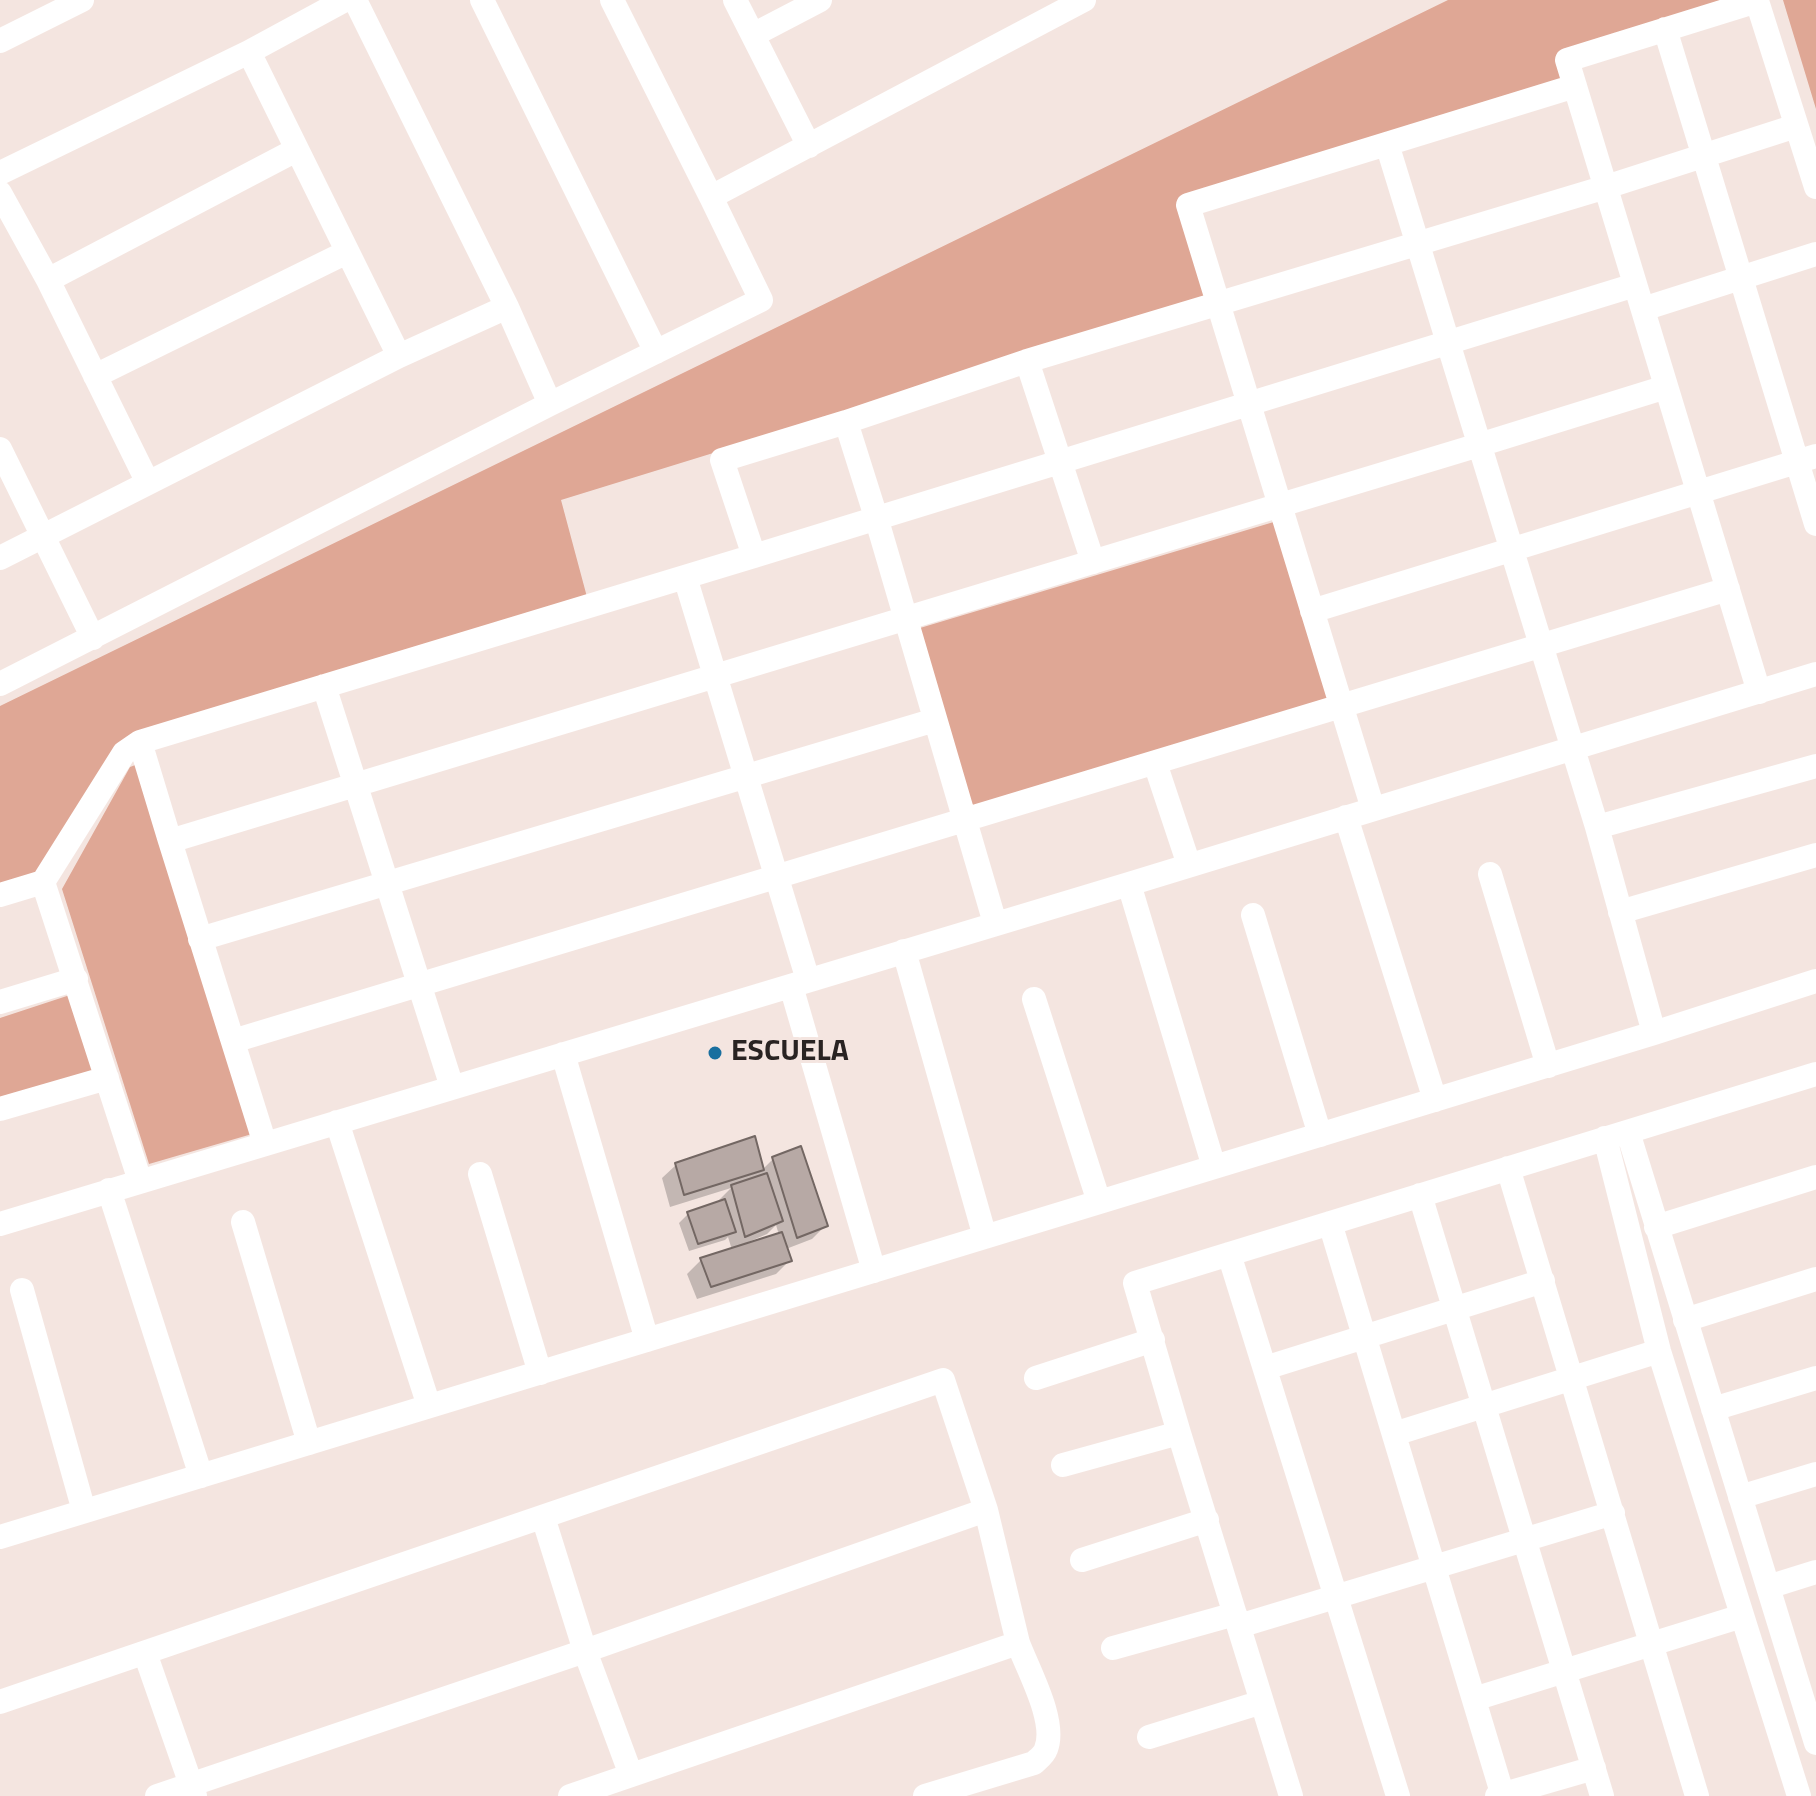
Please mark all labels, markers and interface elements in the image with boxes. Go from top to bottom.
place label: ESCUELA [731,1035,849,1071]
marker: ESCUELA [706,1044,724,1062]

